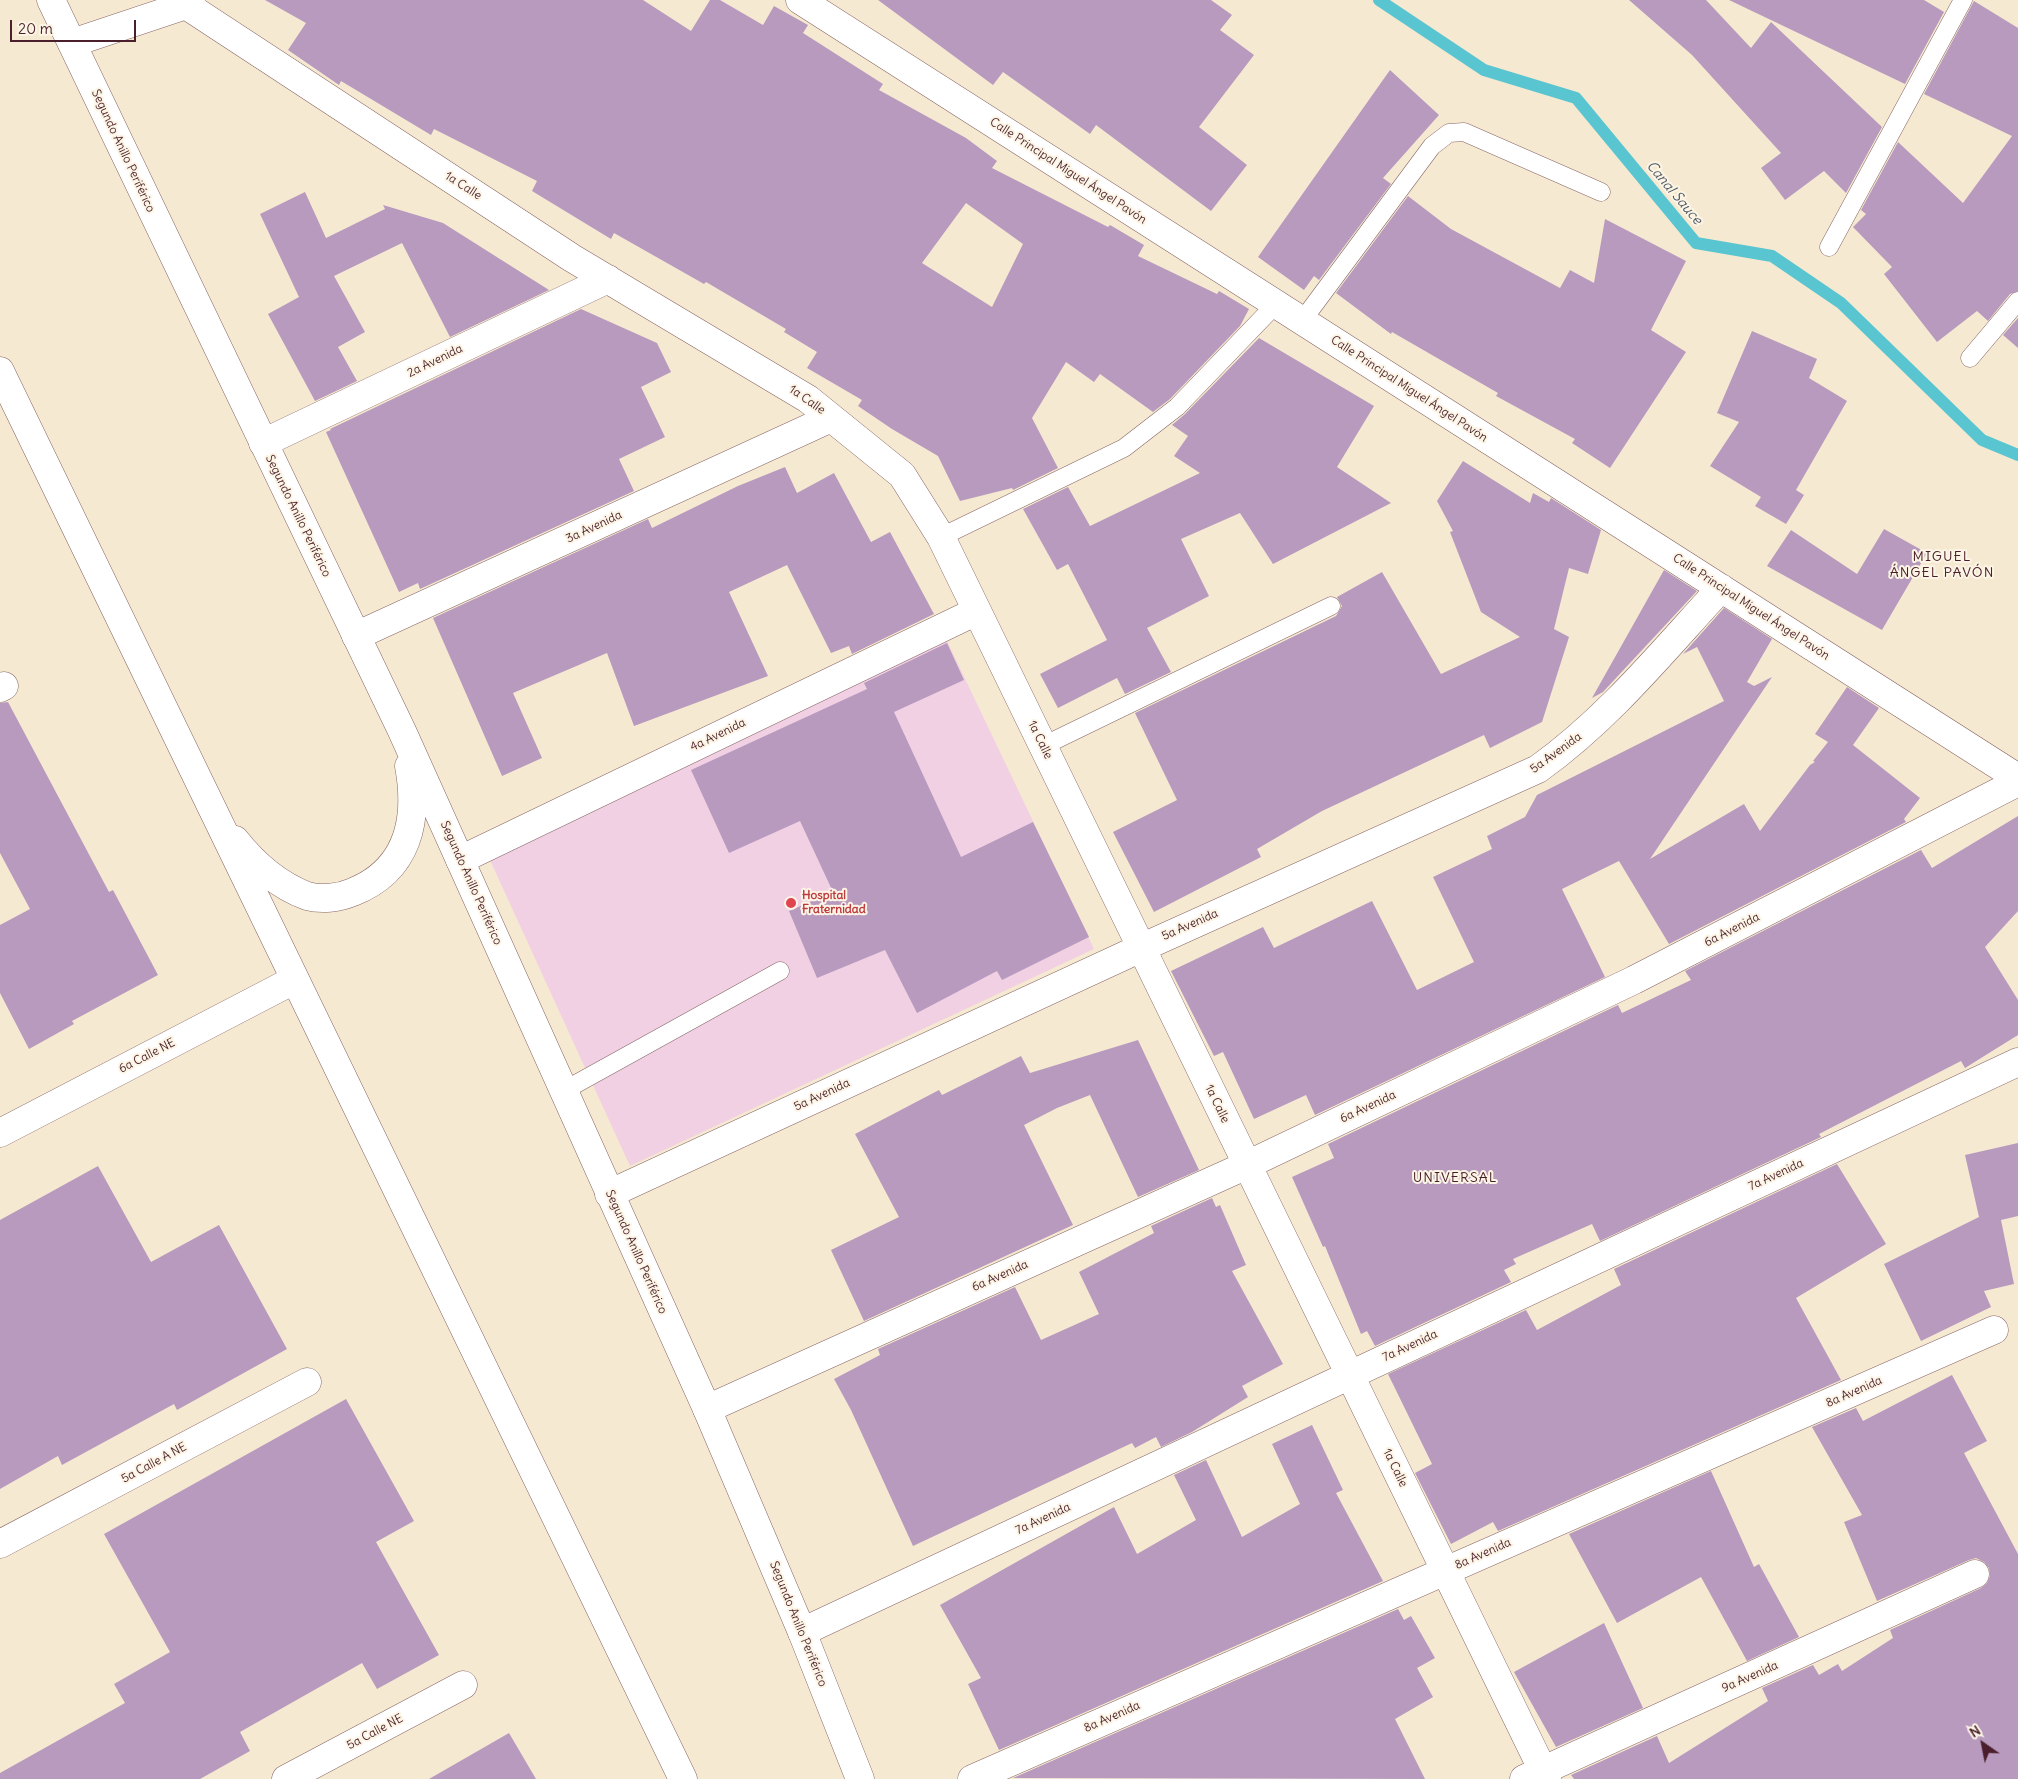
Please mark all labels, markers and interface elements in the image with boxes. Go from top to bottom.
scale bar [12,10,139,42]
text: 20 m [18,19,53,38]
street label: Segundo Anillo Periférico [88,87,158,215]
street label: Calle Principal Miguel Ángel Pavón [987,115,1149,227]
water label: Canal Sauce [1643,158,1705,228]
street label: 1a Calle [442,169,484,203]
street label: Calle Principal Miguel Ángel Pavón [1328,333,1490,445]
street label: 2a Avenida [405,341,465,381]
street label: 1a Calle [786,382,828,418]
street label: Segundo Anillo Periférico [262,453,334,579]
street label: 3a Avenida [564,508,624,546]
district label: MIGUEL ÁNGEL PAVÓN [1888,549,1996,582]
street label: Calle Principal Miguel Ángel Pavón [1670,551,1832,663]
street label: 4a Avenida [688,715,748,755]
street label: 1a Calle [1025,718,1055,762]
street label: 5a Avenida [1527,730,1585,776]
street label: Segundo Anillo Periférico [437,819,505,947]
place label: Hospital Fraternidad [802,889,866,917]
marker: Hospital Fraternidad [784,896,798,910]
street label: 5a Avenida [1160,906,1220,944]
street label: 6a Avenida [1702,910,1762,950]
street label: 6a Calle NE [116,1036,178,1076]
street label: 5a Avenida [792,1076,852,1114]
street label: 1a Calle [1202,1082,1232,1126]
street label: 6a Avenida [1338,1088,1398,1126]
street label: 7a Avenida [1746,1156,1806,1194]
district label: UNIVERSAL [1412,1170,1498,1186]
street label: Segundo Anillo Periférico [602,1188,670,1316]
street label: 6a Avenida [970,1257,1030,1295]
street label: 7a Avenida [1380,1327,1440,1365]
street label: 8a Avenida [1824,1373,1884,1411]
street label: 5a Calle A NE [119,1440,189,1486]
street label: 1a Calle [1380,1446,1410,1490]
street label: 7a Avenida [1013,1500,1073,1538]
street label: 8a Avenida [1453,1535,1513,1573]
street label: Segundo Anillo Periférico [766,1559,830,1689]
street label: 9a Avenida [1720,1658,1780,1696]
street label: 8a Avenida [1082,1698,1142,1736]
street label: 5a Calle NE [345,1711,405,1753]
north arrow [1958,1719,2008,1769]
text: N [1966,1721,1984,1742]

